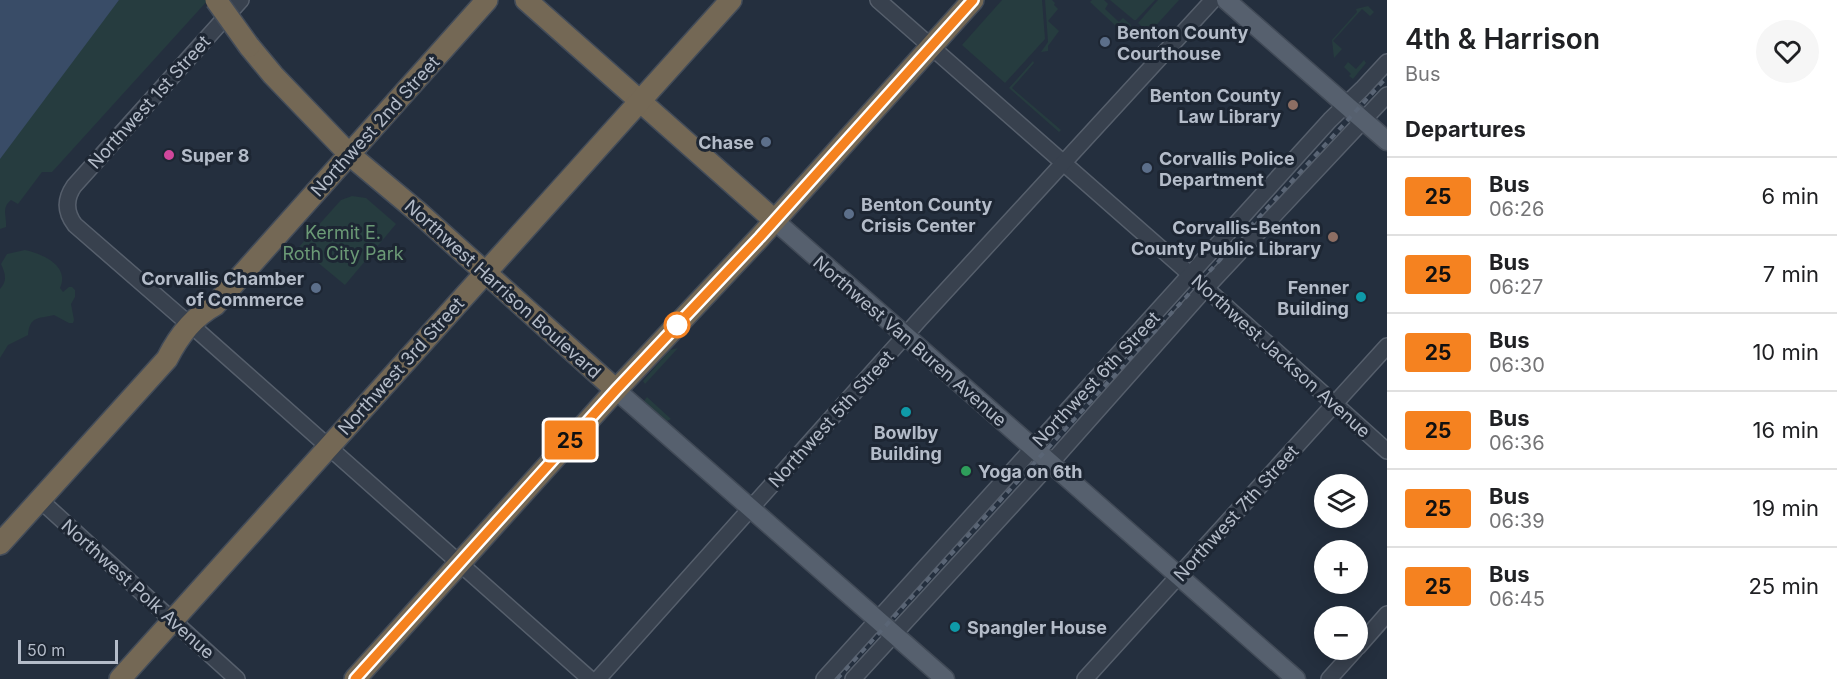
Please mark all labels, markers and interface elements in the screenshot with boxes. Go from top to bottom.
button: heart [1756,20,1819,83]
place label: Benton County Courthouse [1117,22,1249,64]
text: 4th & Harrison [1405,22,1600,56]
street label: Northwest 1st Street [84,31,214,173]
marker: Benton County Courthouse [1098,35,1112,49]
street label: Northwest 2nd Street [306,51,444,201]
text: Bus [1405,62,1440,86]
place label: Benton County Law Library [1150,85,1281,127]
marker: Benton County Law Library [1286,98,1300,112]
text: Departures [1405,116,1526,142]
place label: Chase [698,132,754,153]
marker: Chase [759,135,773,149]
place label: Super 8 [181,145,249,166]
marker: Super 8 [162,148,176,162]
place label: Corvallis Police Department [1159,148,1295,190]
marker: Corvallis Police Department [1140,161,1154,175]
text: Bus [1489,171,1530,197]
text: 6 min [1762,183,1819,209]
text: 25 [1425,184,1451,209]
place label: Benton County Crisis Center [861,194,993,236]
street label: Northwest Harrison Boulevard [401,195,605,383]
text: 06:26 [1489,197,1544,221]
marker: Benton County Crisis Center [842,207,856,221]
place label: Corvallis-Benton County Public Library [1131,217,1321,259]
park label: Kermit E. Roth City Park [282,222,404,264]
marker: Corvallis-Benton County Public Library [1326,230,1340,244]
text: Bus [1489,249,1530,275]
street label: Northwest Van Buren Avenue [809,251,1011,431]
text: 7 min [1763,261,1819,287]
text: 25 [1425,262,1451,287]
place label: Corvallis Chamber of Commerce [141,268,304,310]
street label: Northwest Jackson Avenue [1187,270,1375,442]
text: 06:27 [1489,275,1543,299]
place label: Fenner Building [1277,277,1349,319]
marker: Corvallis Chamber of Commerce [309,281,323,295]
marker: Fenner Building [1354,290,1368,304]
street label: Northwest 3rd Street [334,293,468,439]
street label: Northwest 6th Street [1028,307,1164,451]
unlabelled marker [664,312,690,338]
text: Bus [1489,327,1530,353]
text: 10 min [1752,339,1819,365]
text: 25 [1425,340,1451,365]
street label: Northwest 5th Street [764,346,898,492]
text: 06:30 [1489,353,1545,377]
marker: Bowlby Building [899,405,913,419]
text: Bus [1489,405,1530,431]
text: 16 min [1753,417,1819,443]
text: 25 [1425,418,1451,443]
line badge: 25 [543,420,597,460]
place label: Bowlby Building [870,422,942,464]
text: 25 [557,428,583,453]
text: 06:36 [1489,431,1545,455]
street label: Northwest 7th Street [1169,441,1303,585]
place label: Yoga on 6th [978,461,1082,482]
marker: Yoga on 6th [959,464,973,478]
map controls [1314,474,1368,660]
button: layers [1314,474,1368,528]
text: Bus [1489,483,1530,509]
text: 19 min [1753,495,1819,521]
text: 25 [1425,496,1451,521]
text: 06:39 [1489,509,1545,533]
street label: Northwest Polk Avenue [57,515,219,663]
button: + [1314,540,1368,594]
text: Bus [1489,561,1530,587]
text: 25 min [1748,573,1819,599]
text: 25 [1425,574,1451,599]
text: 06:45 [1489,587,1545,611]
button: − [1314,606,1368,660]
place label: Spangler House [967,617,1107,638]
marker: Spangler House [948,620,962,634]
scale bar [18,637,118,664]
text: 50 m [27,640,65,660]

